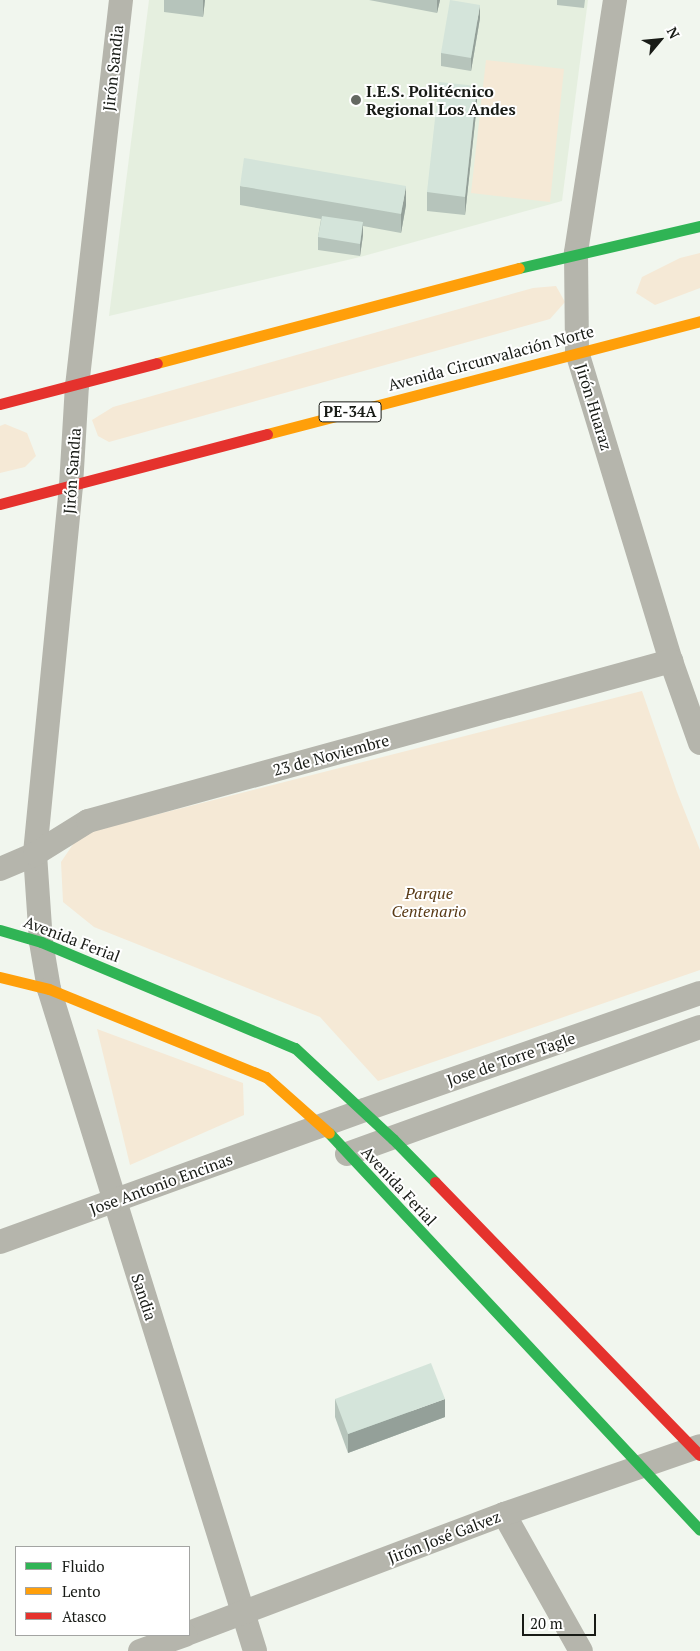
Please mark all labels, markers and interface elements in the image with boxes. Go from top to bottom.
north arrow [635,15,685,65]
street label: Jirón Sandia [99,24,127,112]
text: N [663,24,685,42]
place label: I.E.S. Politécnico Regional Los Andes [366,81,516,119]
marker: I.E.S. Politécnico Regional Los Andes [350,94,362,106]
street label: Avenida Circunvalación Norte [386,321,596,395]
street label: Jirón Huaraz [572,361,616,453]
road number: PE-34A [318,400,382,424]
street label: Jirón Sandia [59,427,85,515]
street label: 23 de Noviembre [271,730,391,780]
park label: Parque Centenario [392,883,466,921]
street label: Avenida Ferial [21,912,123,966]
street label: Jose de Torre Tagle [444,1028,578,1090]
street label: Avenida Ferial [357,1142,441,1230]
street label: Jose Antonio Encinas [87,1149,235,1219]
street label: Sandia [127,1271,161,1323]
street label: Jirón José Galvez [385,1507,503,1567]
legend [15,1546,190,1636]
text: Fluido [62,1556,104,1576]
text: Lento [62,1581,101,1601]
scale bar [525,1604,599,1636]
text: Atasco [62,1606,106,1626]
text: 20 m [530,1613,563,1633]

